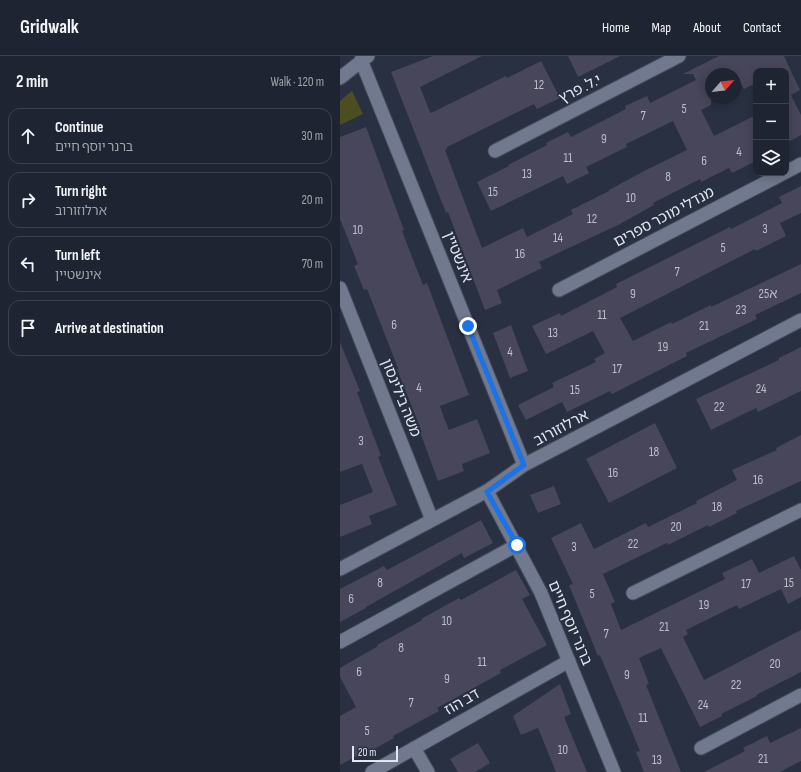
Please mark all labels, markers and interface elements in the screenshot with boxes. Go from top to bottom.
text: Gridwalk [20,16,79,39]
text: Home [602,19,630,36]
text: Map [652,19,671,36]
text: About [693,19,721,36]
text: Contact [743,19,781,36]
north arrow [705,68,741,104]
map controls [753,68,789,176]
button: + [753,68,789,104]
street label: י.ל. פרץ [556,70,604,108]
text: 2 min [16,72,48,92]
text: Walk · 120 m [271,74,324,90]
house number: 12 [534,77,544,93]
house number: 5 [681,101,687,117]
button: − [753,104,789,140]
house number: 7 [640,108,646,124]
text: Continue [55,118,104,137]
icon: ahead [17,125,39,147]
text: 30 m [301,128,323,144]
house number: 9 [601,131,607,147]
text: ברנר יוסף חיים [55,139,133,155]
button: layers [753,140,789,176]
house number: 4 [736,144,742,160]
house number: 11 [563,150,573,166]
house number: 6 [701,153,707,169]
house number: 13 [522,166,532,182]
house number: 8 [665,169,671,185]
text: Turn right [55,182,107,201]
street label: מנדלי מוכר ספרים [610,182,718,252]
house number: 15 [488,184,498,200]
icon: right [17,189,39,211]
house number: 10 [626,190,636,206]
text: 20 m [301,192,323,208]
text: ארלוזורוב [55,203,107,219]
house number: 12 [587,211,597,227]
house number: 3 [762,221,768,237]
house number: 10 [353,222,363,238]
street label: אינשטיין [439,229,477,285]
house number: 14 [553,230,564,246]
house number: 5 [720,240,726,256]
text: Turn left [55,246,100,265]
house number: 16 [515,246,525,262]
icon: left [17,253,39,275]
text: 70 m [302,256,323,272]
house number: 7 [674,264,680,280]
text: אינשטיין [55,267,101,283]
house number: 9 [630,286,636,302]
house number: 25א [759,286,777,302]
house number: 23 [736,302,746,318]
house number: 11 [597,307,607,323]
icon: arrive [17,317,39,339]
house number: 6 [391,317,397,333]
route end [459,317,477,335]
house number: 21 [699,318,709,334]
text: Arrive at destination [55,319,164,338]
house number: 13 [548,325,558,341]
house number: 19 [658,339,668,355]
house number: 4 [507,344,513,360]
street label: משה בילינסון [377,356,425,440]
house number: 17 [612,361,623,377]
house number: 4 [416,380,422,396]
house number: 24 [756,381,767,397]
house number: 15 [570,382,580,398]
house number: 22 [714,399,724,415]
street label: ארלוזורוב [530,406,592,450]
house number: 3 [358,433,364,449]
house number: 18 [649,444,659,460]
house number: 16 [608,465,618,481]
house number: 16 [753,472,763,488]
house number: 18 [712,499,722,515]
house number: 20 [670,519,682,535]
route start [508,536,526,554]
house number: 22 [628,536,638,552]
house number: 3 [571,539,577,555]
house number: 8 [377,575,383,591]
house number: 15 [784,575,794,591]
house number: 17 [741,576,752,592]
street label: ברנר יוסף חיים [544,578,597,669]
house number: 5 [589,586,595,602]
house number: 6 [348,591,354,607]
house number: 19 [699,597,709,613]
house number: 10 [442,613,452,629]
house number: 21 [659,619,669,635]
house number: 7 [603,626,609,642]
house number: 8 [398,640,404,656]
house number: 11 [477,654,487,670]
house number: 20 [769,656,781,672]
house number: 6 [356,664,362,680]
house number: 9 [624,667,630,683]
house number: 9 [444,671,450,687]
house number: 22 [731,677,741,693]
street label: דב הוז [441,684,483,720]
house number: 7 [408,695,414,711]
house number: 24 [698,697,709,713]
house number: 11 [638,710,648,726]
house number: 5 [364,723,370,739]
house number: 10 [558,742,568,758]
scale bar [352,744,398,763]
text: 20 m [358,746,376,759]
house number: 21 [758,751,768,767]
house number: 13 [652,752,662,768]

